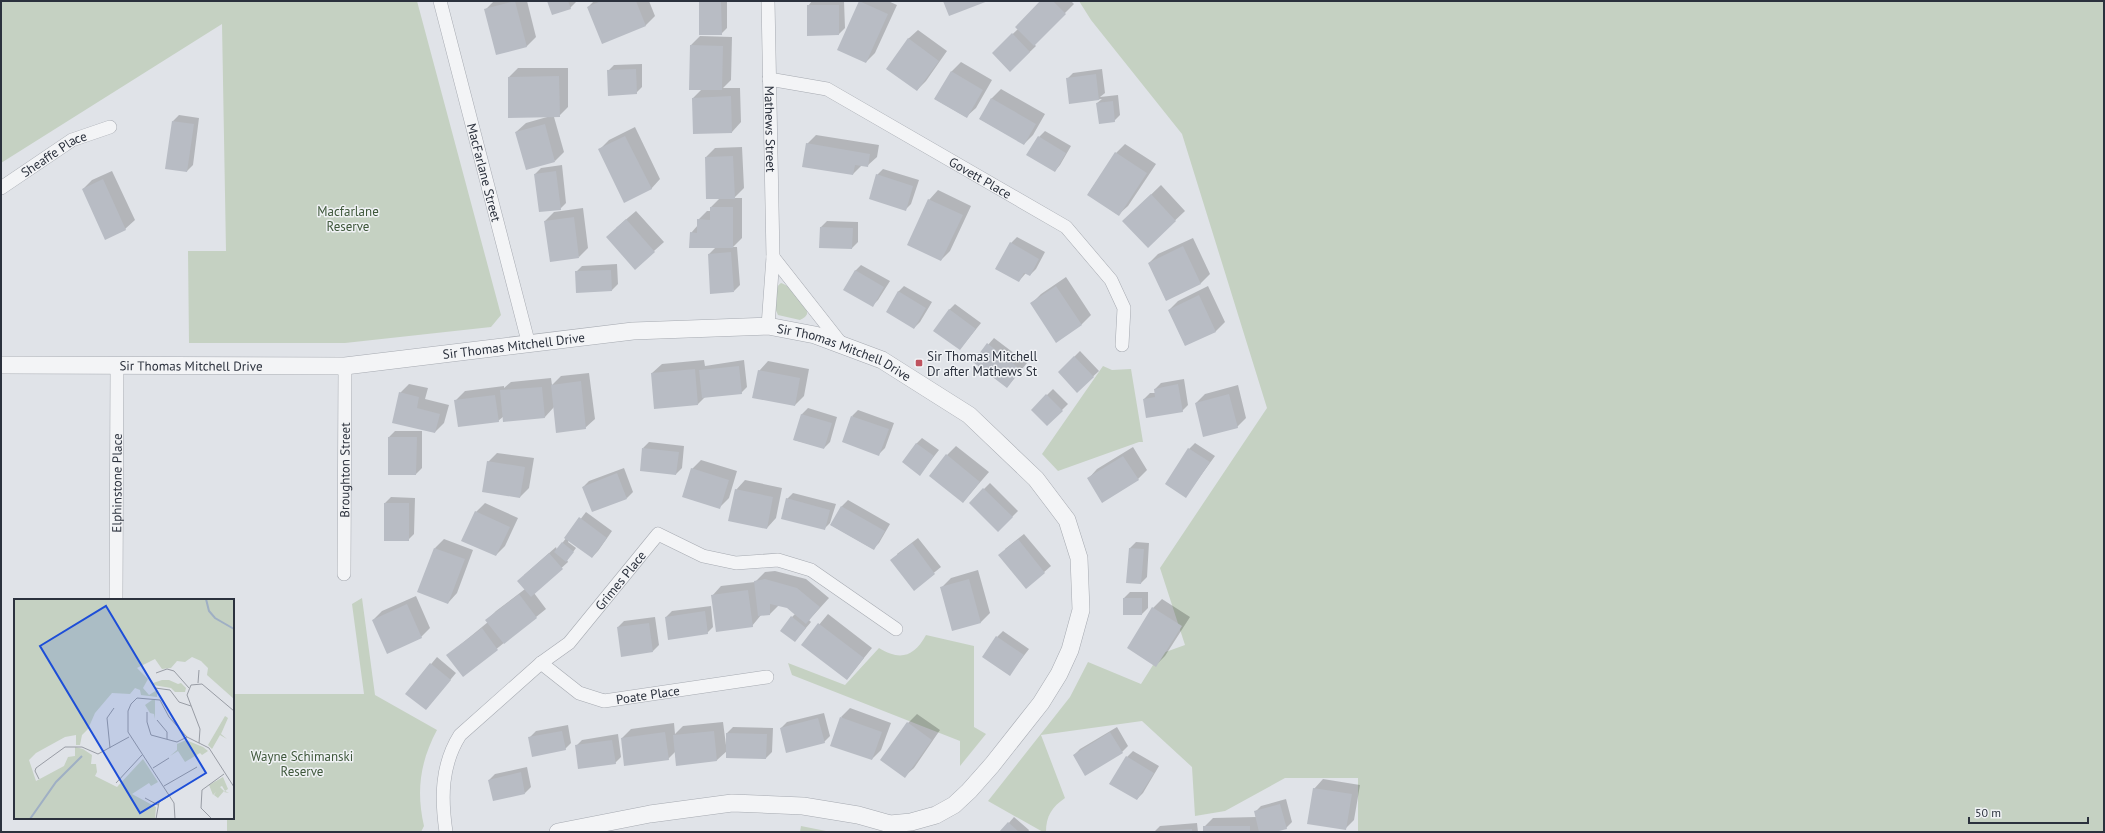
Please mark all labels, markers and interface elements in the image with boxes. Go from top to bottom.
street label: Mathews Street [761,86,779,173]
street label: MacFarlane Street [463,121,505,224]
street label: Sheaffe Place [18,128,89,181]
street label: Govett Place [946,153,1015,203]
park label: Macfarlane Reserve [317,203,379,235]
street label: Sir Thomas Mitchell Drive [775,320,914,385]
street label: Sir Thomas Mitchell Drive [442,329,586,363]
place label: Sir Thomas Mitchell Dr after Mathews St [927,348,1038,380]
street label: Sir Thomas Mitchell Drive [119,357,263,375]
marker: Sir Thomas Mitchell Dr after Mathews St [914,358,924,368]
street label: Broughton Street [336,422,354,518]
street label: Elphinstone Place [108,433,126,533]
street label: Grimes Place [591,547,650,614]
inset map [14,599,234,819]
street label: Poate Place [615,682,681,708]
park label: Wayne Schimanski Reserve [251,748,353,780]
scale bar [1969,799,2088,825]
text: 50 m [1975,805,2001,820]

